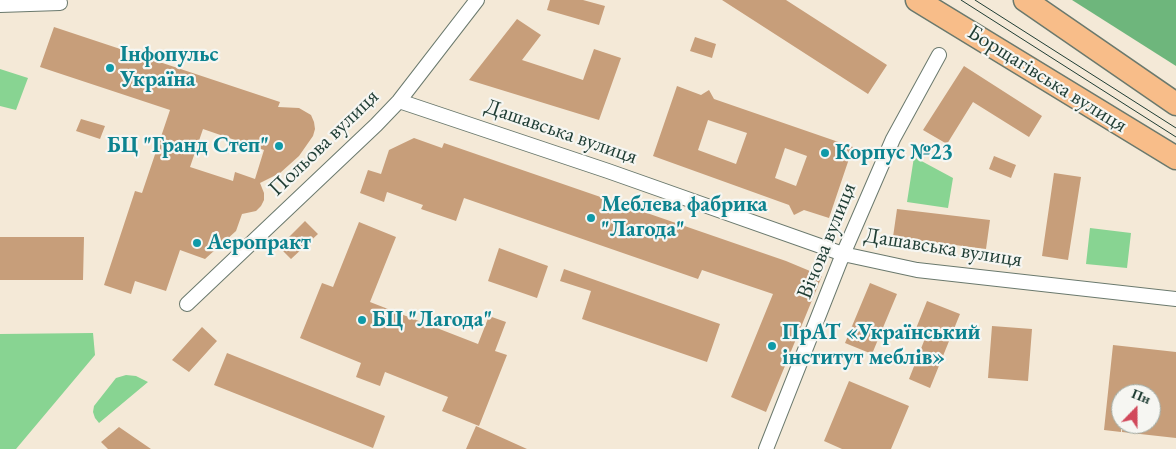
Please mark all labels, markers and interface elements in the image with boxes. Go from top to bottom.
street label: Борщагівська вулиця [962,19,1132,139]
place label: Інфопульс Україна [120,42,219,94]
marker: Інфопульс Україна [104,62,116,74]
street label: Польова вулиця [263,84,385,202]
street label: Дашавська вулиця [481,94,641,170]
place label: БЦ "Гранд Степ" [107,133,269,159]
marker: БЦ "Гранд Степ" [273,140,285,152]
place label: Корпус №23 [835,140,953,166]
marker: Корпус №23 [819,147,831,159]
street label: Вічова вулиця [792,179,862,303]
place label: Меблева фабрика "Лагода" [601,192,767,244]
marker: Меблева фабрика "Лагода" [585,212,597,224]
street label: Дашавська вулиця [862,222,1024,274]
place label: Аеропракт [207,230,311,256]
marker: Аеропракт [191,237,203,249]
place label: БЦ "Лагода" [372,307,492,333]
marker: БЦ "Лагода" [356,314,368,326]
place label: ПрАТ «Український інститут меблів» [782,320,980,372]
marker: ПрАТ «Український інститут меблів» [766,340,778,352]
north arrow [1111,384,1161,434]
text: Пн [1129,384,1153,408]

